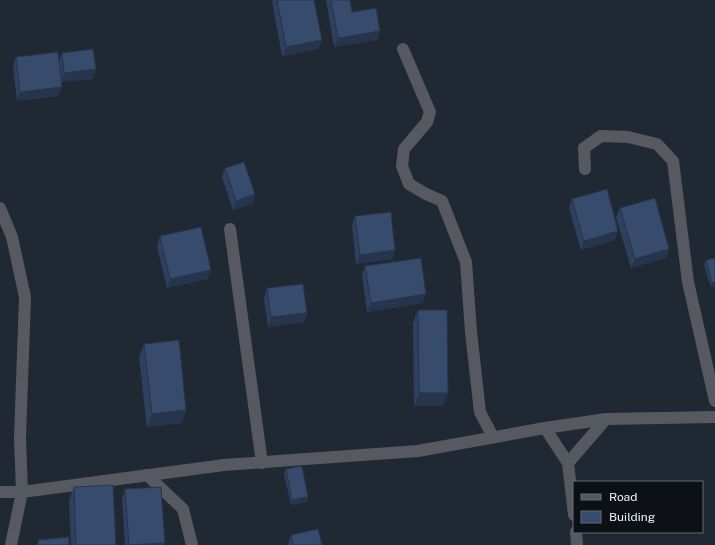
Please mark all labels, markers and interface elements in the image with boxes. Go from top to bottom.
legend [573,481,703,533]
text: Road [609,490,637,504]
text: Building [609,510,655,524]

